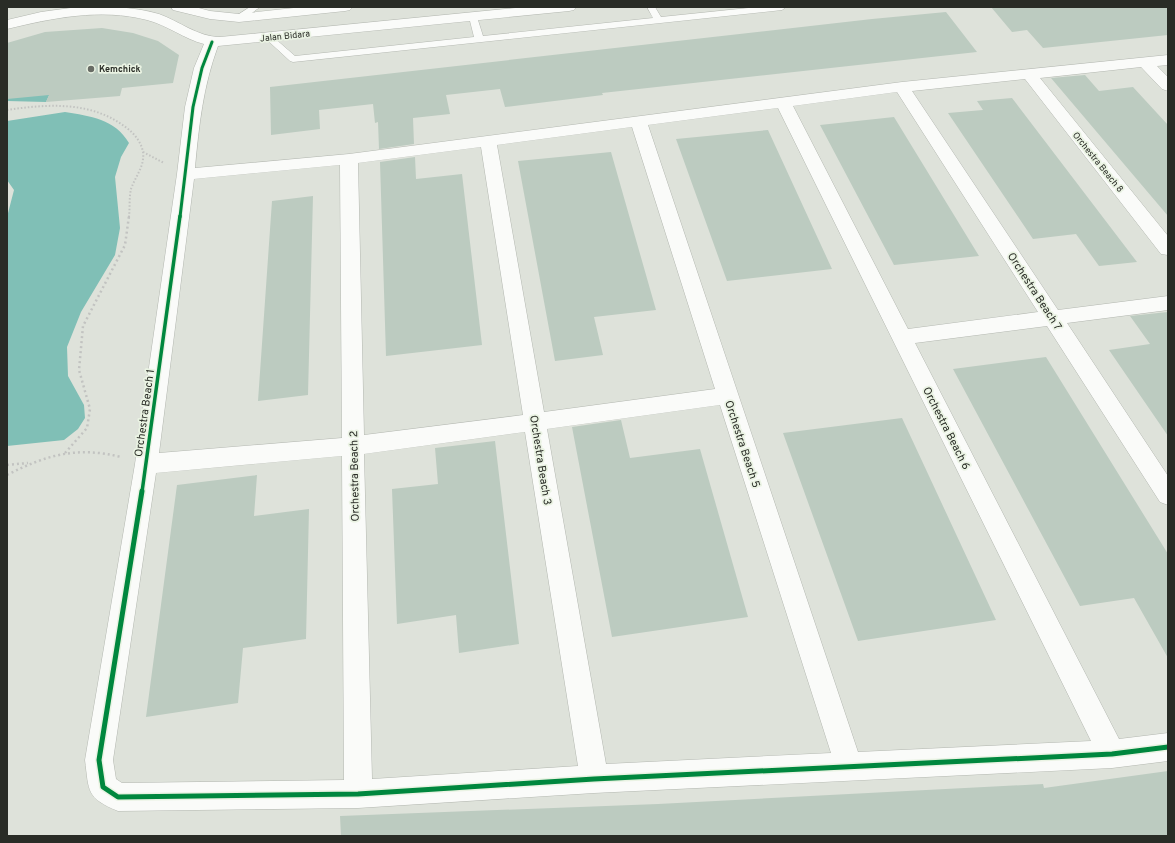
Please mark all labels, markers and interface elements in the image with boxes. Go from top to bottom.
street label: Jalan Bidara [260,28,311,45]
marker: Kemchick [86,64,96,74]
place label: Kemchick [99,64,141,75]
street label: Orchestra Beach 8 [1070,130,1125,195]
street label: Orchestra Beach 7 [1004,250,1065,333]
street label: Orchestra Beach 1 [132,368,158,458]
street label: Orchestra Beach 6 [919,385,973,472]
street label: Orchestra Beach 5 [721,399,763,490]
street label: Orchestra Beach 3 [526,414,554,506]
street label: Orchestra Beach 2 [347,430,363,522]

